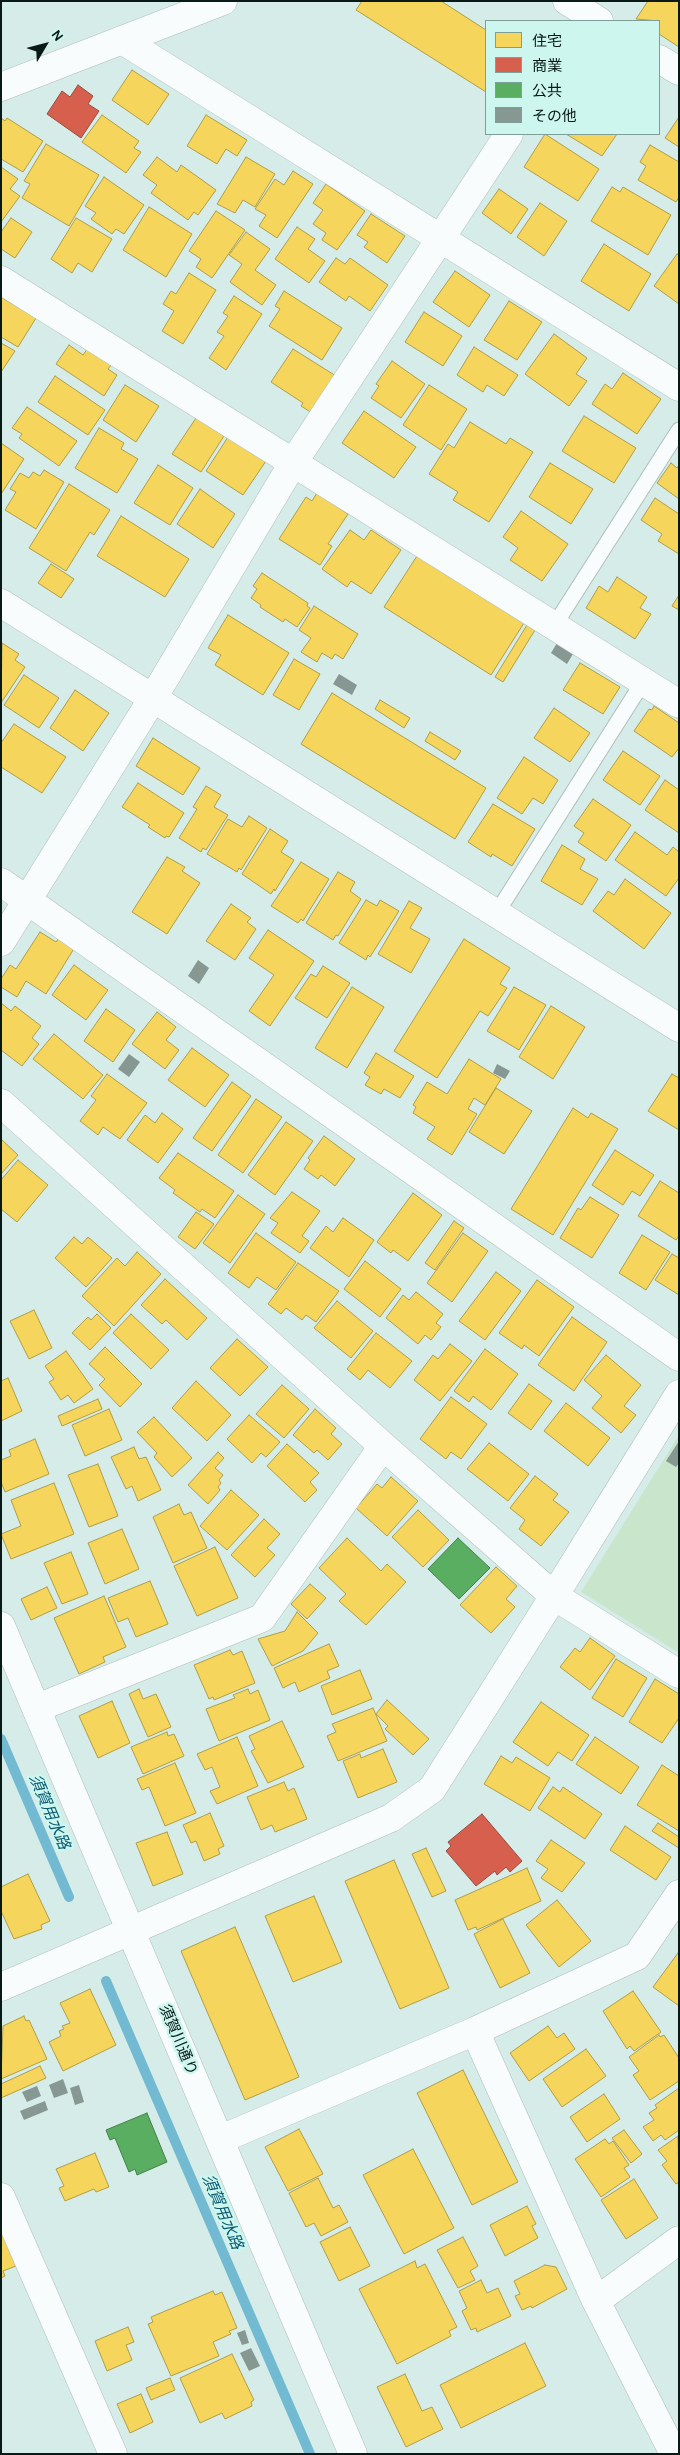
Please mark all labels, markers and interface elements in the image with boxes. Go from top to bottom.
north arrow [20,20,70,70]
legend [485,20,660,135]
text: N [48,27,67,45]
text: 住宅 [532,32,562,50]
text: 商業 [532,57,562,75]
text: 公共 [532,82,562,100]
text: その他 [532,107,577,125]
water label: 須賀用水路 [25,1771,73,1853]
street label: 須賀川通り [155,2002,201,2078]
water label: 須賀用水路 [198,2171,246,2253]

